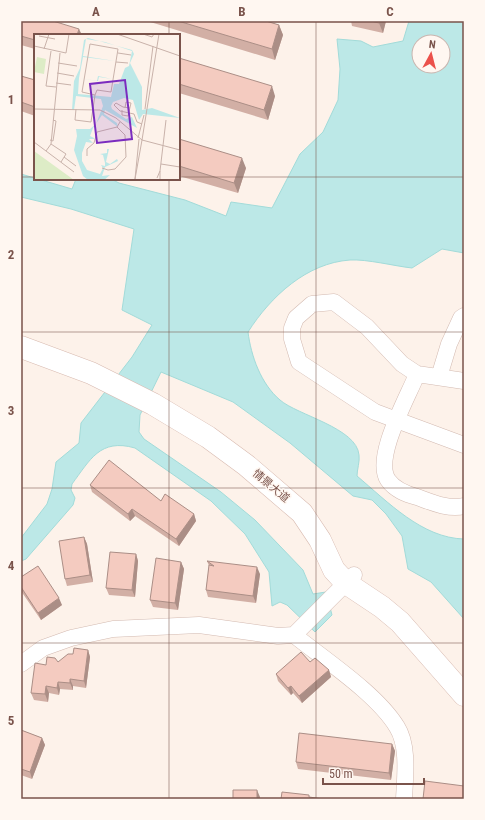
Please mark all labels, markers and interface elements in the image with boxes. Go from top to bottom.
text: A [92,4,100,19]
text: B [238,4,246,19]
text: C [386,4,394,19]
inset map [34,34,180,180]
north arrow [411,34,451,74]
text: N [428,38,437,51]
text: 1 [8,92,14,107]
text: 2 [8,247,15,262]
text: 3 [8,403,14,418]
street label: 情景大道 [250,467,292,505]
text: 4 [8,558,15,573]
text: 5 [8,713,15,728]
scale bar [323,760,424,786]
text: 50 m [329,767,353,781]

